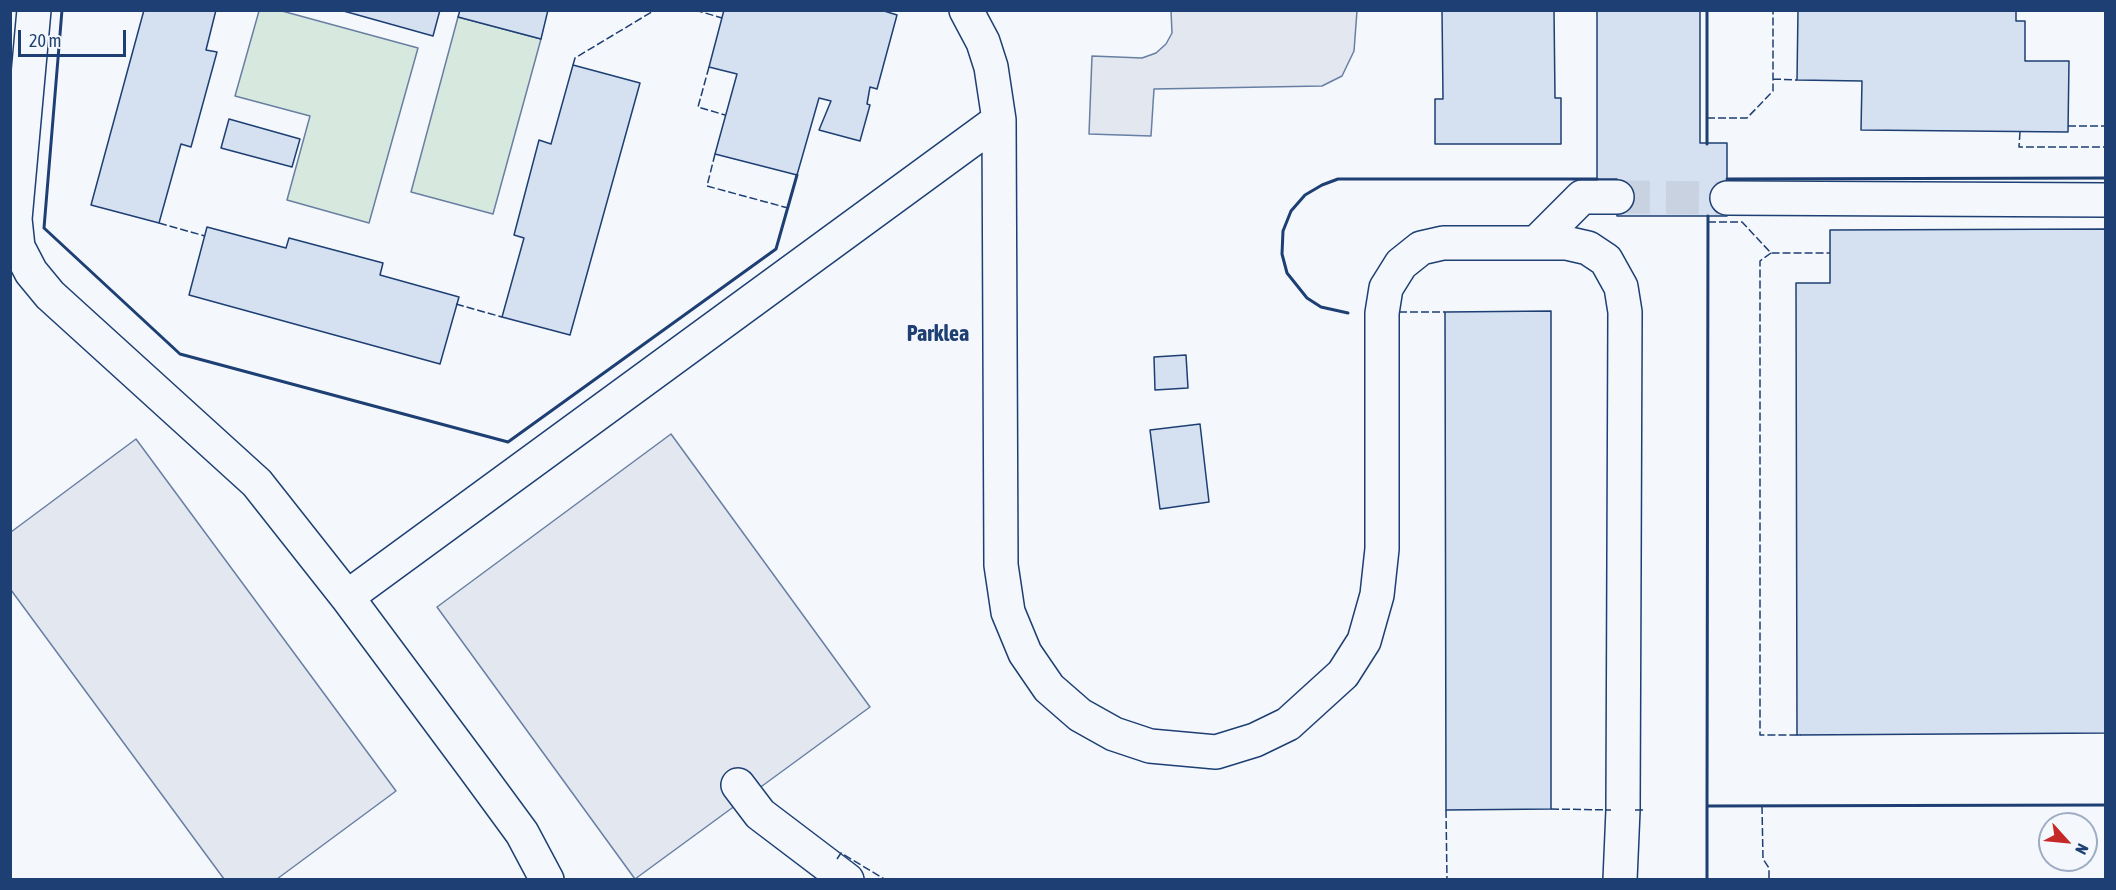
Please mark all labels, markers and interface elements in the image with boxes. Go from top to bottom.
scale bar [21,18,129,56]
text: 20 m [29,30,61,51]
district label: Parklea [907,321,969,347]
north arrow [2038,812,2098,872]
text: N [2072,841,2092,858]

